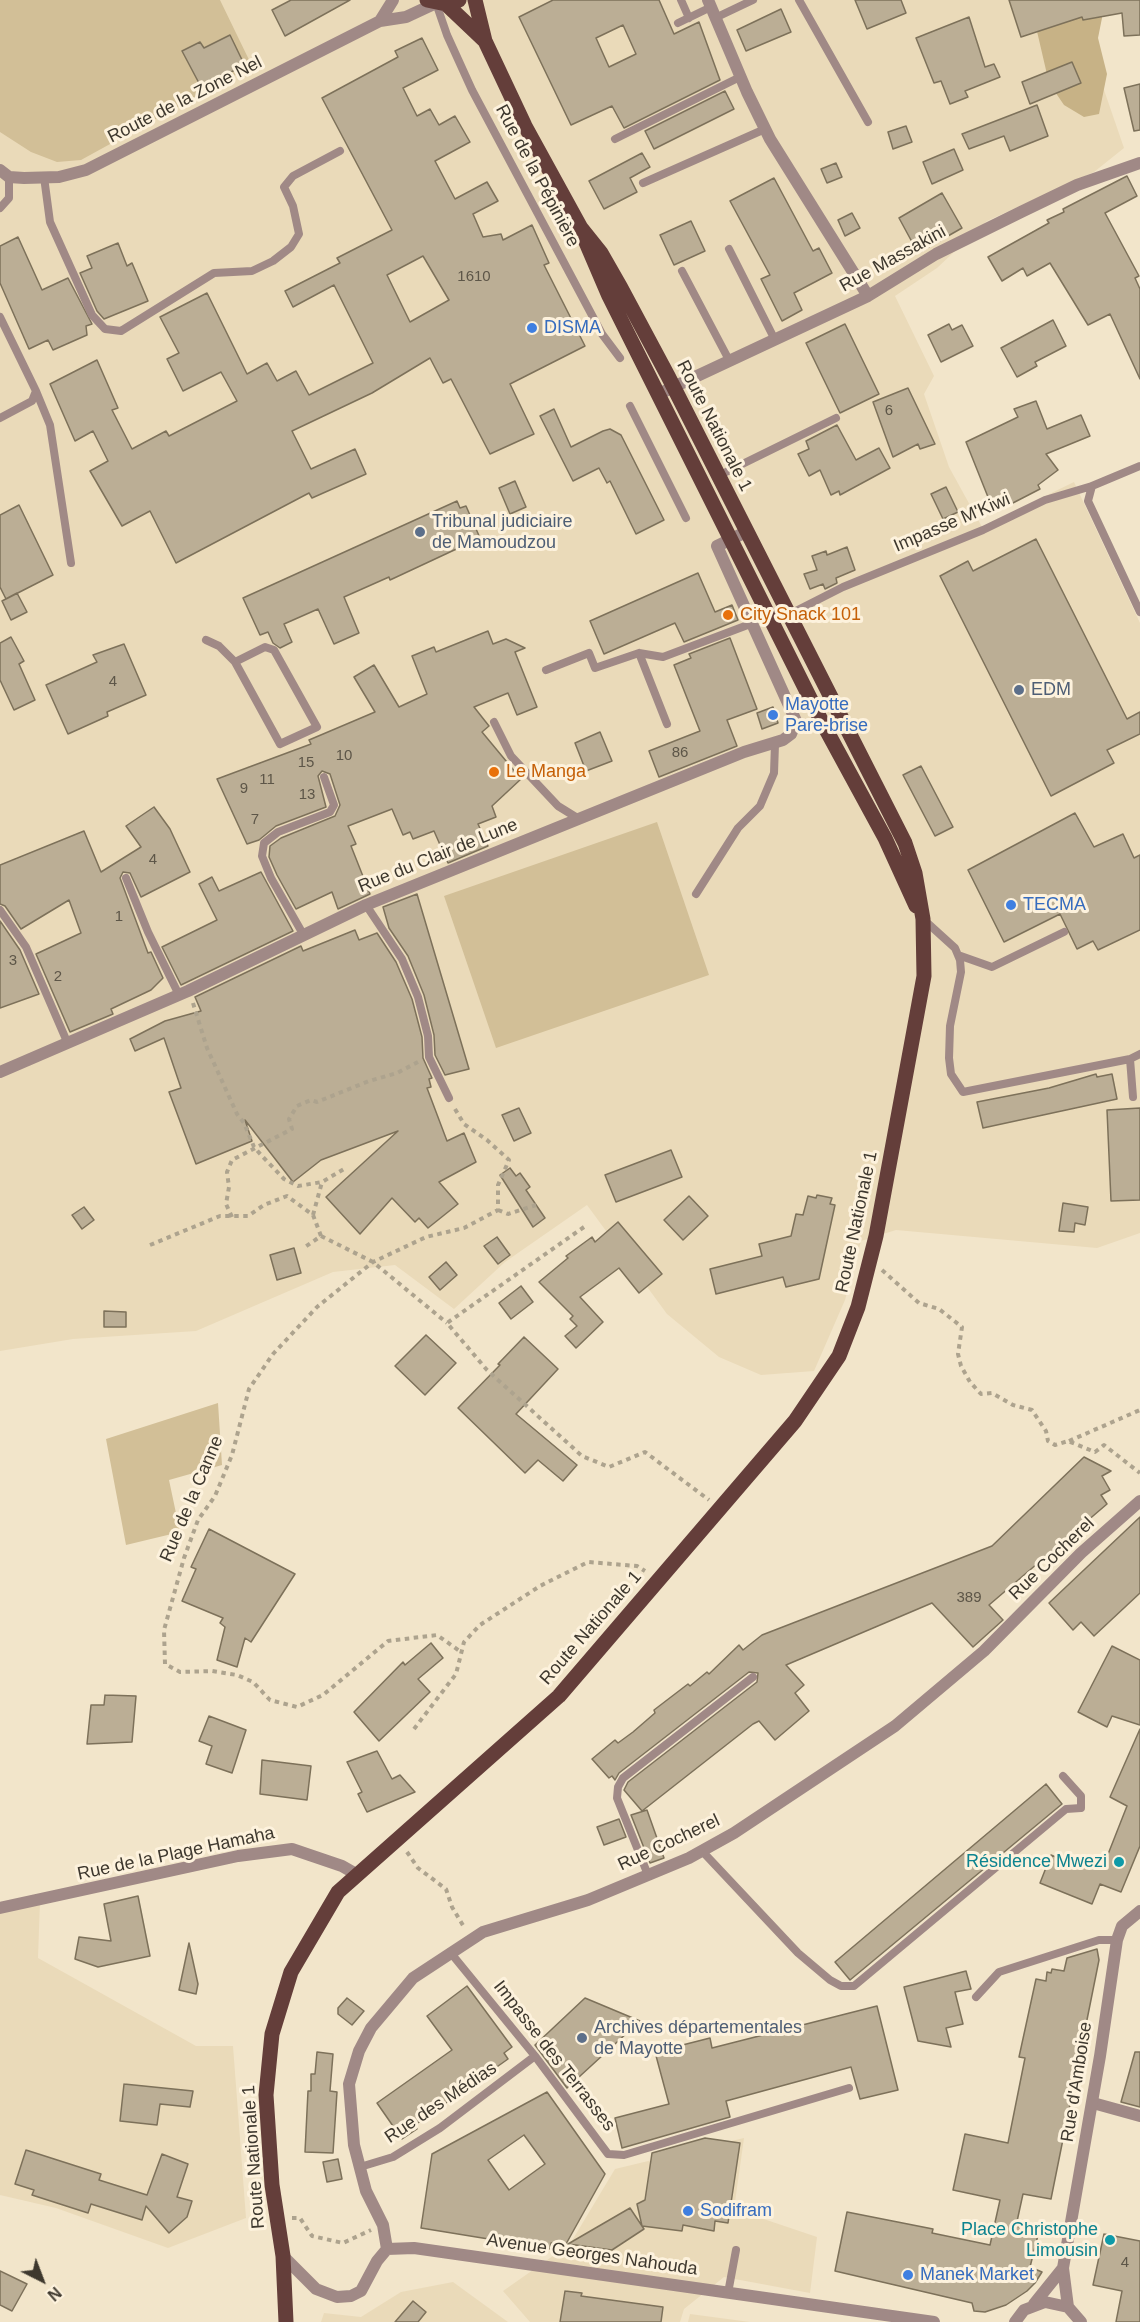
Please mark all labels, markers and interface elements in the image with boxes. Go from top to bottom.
street label: Route de la Zone Nel [104,52,266,148]
street label: Rue de la Pépinière [490,101,584,251]
street label: Rue Massakini [836,221,950,297]
house number: 1610 [457,268,491,286]
place label: DISMA [544,317,601,339]
marker: DISMA [525,321,539,335]
street label: Route Nationale 1 [672,357,756,495]
house number: 6 [885,402,893,420]
street label: Impasse M'Kiwi [890,489,1014,557]
place label: Tribunal judiciaire de Mamoudzou [432,511,572,554]
marker: Tribunal judiciaire de Mamoudzou [413,525,427,539]
place label: City Snack 101 [740,604,861,626]
marker: City Snack 101 [721,608,735,622]
house number: 4 [109,673,117,691]
place label: EDM [1031,679,1071,701]
marker: EDM [1012,683,1026,697]
place label: Mayotte Pare-brise [785,694,868,736]
marker: Mayotte Pare-brise [766,708,780,722]
house number: 86 [672,744,688,762]
house number: 10 [336,747,352,765]
house number: 15 [298,754,314,772]
place label: Le Manga [506,761,586,783]
marker: Le Manga [487,765,501,779]
house number: 11 [259,771,275,789]
house number: 9 [240,780,248,798]
house number: 13 [299,786,315,804]
house number: 7 [251,811,259,829]
street label: Rue du Clair de Lune [355,814,521,898]
house number: 4 [149,851,157,869]
place label: TECMA [1023,894,1086,916]
marker: TECMA [1004,898,1018,912]
house number: 1 [115,908,123,926]
house number: 3 [9,952,17,970]
house number: 2 [54,968,62,986]
street label: Route Nationale 1 [831,1149,883,1295]
street label: Rue de la Canne [156,1433,228,1565]
street label: Rue Cocherel [1005,1513,1099,1605]
street label: Route Nationale 1 [536,1567,646,1689]
house number: 389 [956,1589,982,1607]
street label: Rue Cocherel [615,1810,723,1876]
street label: Rue de la Plage Hamaha [75,1823,277,1885]
place label: Résidence Mwezi [966,1851,1107,1873]
marker: Résidence Mwezi [1112,1855,1126,1869]
street label: Impasse des Terrasses [489,1976,619,2136]
place label: Archives départementales de Mayotte [594,2017,802,2060]
street label: Rue d'Amboise [1057,2020,1097,2144]
marker: Archives départementales de Mayotte [575,2031,589,2045]
street label: Rue des Médias [381,2058,501,2148]
street label: Route Nationale 1 [238,2084,270,2230]
place label: Sodifram [700,2200,772,2222]
marker: Sodifram [681,2204,695,2218]
place label: Place Christophe Limousin [961,2219,1098,2262]
street label: Avenue Georges Nahouda [485,2229,699,2281]
marker: Place Christophe Limousin [1103,2233,1117,2247]
north arrow [12,2250,72,2310]
house number: 4 [1121,2254,1129,2272]
place label: Manek Market [920,2264,1034,2286]
marker: Manek Market [901,2268,915,2282]
text: N [44,2284,64,2304]

